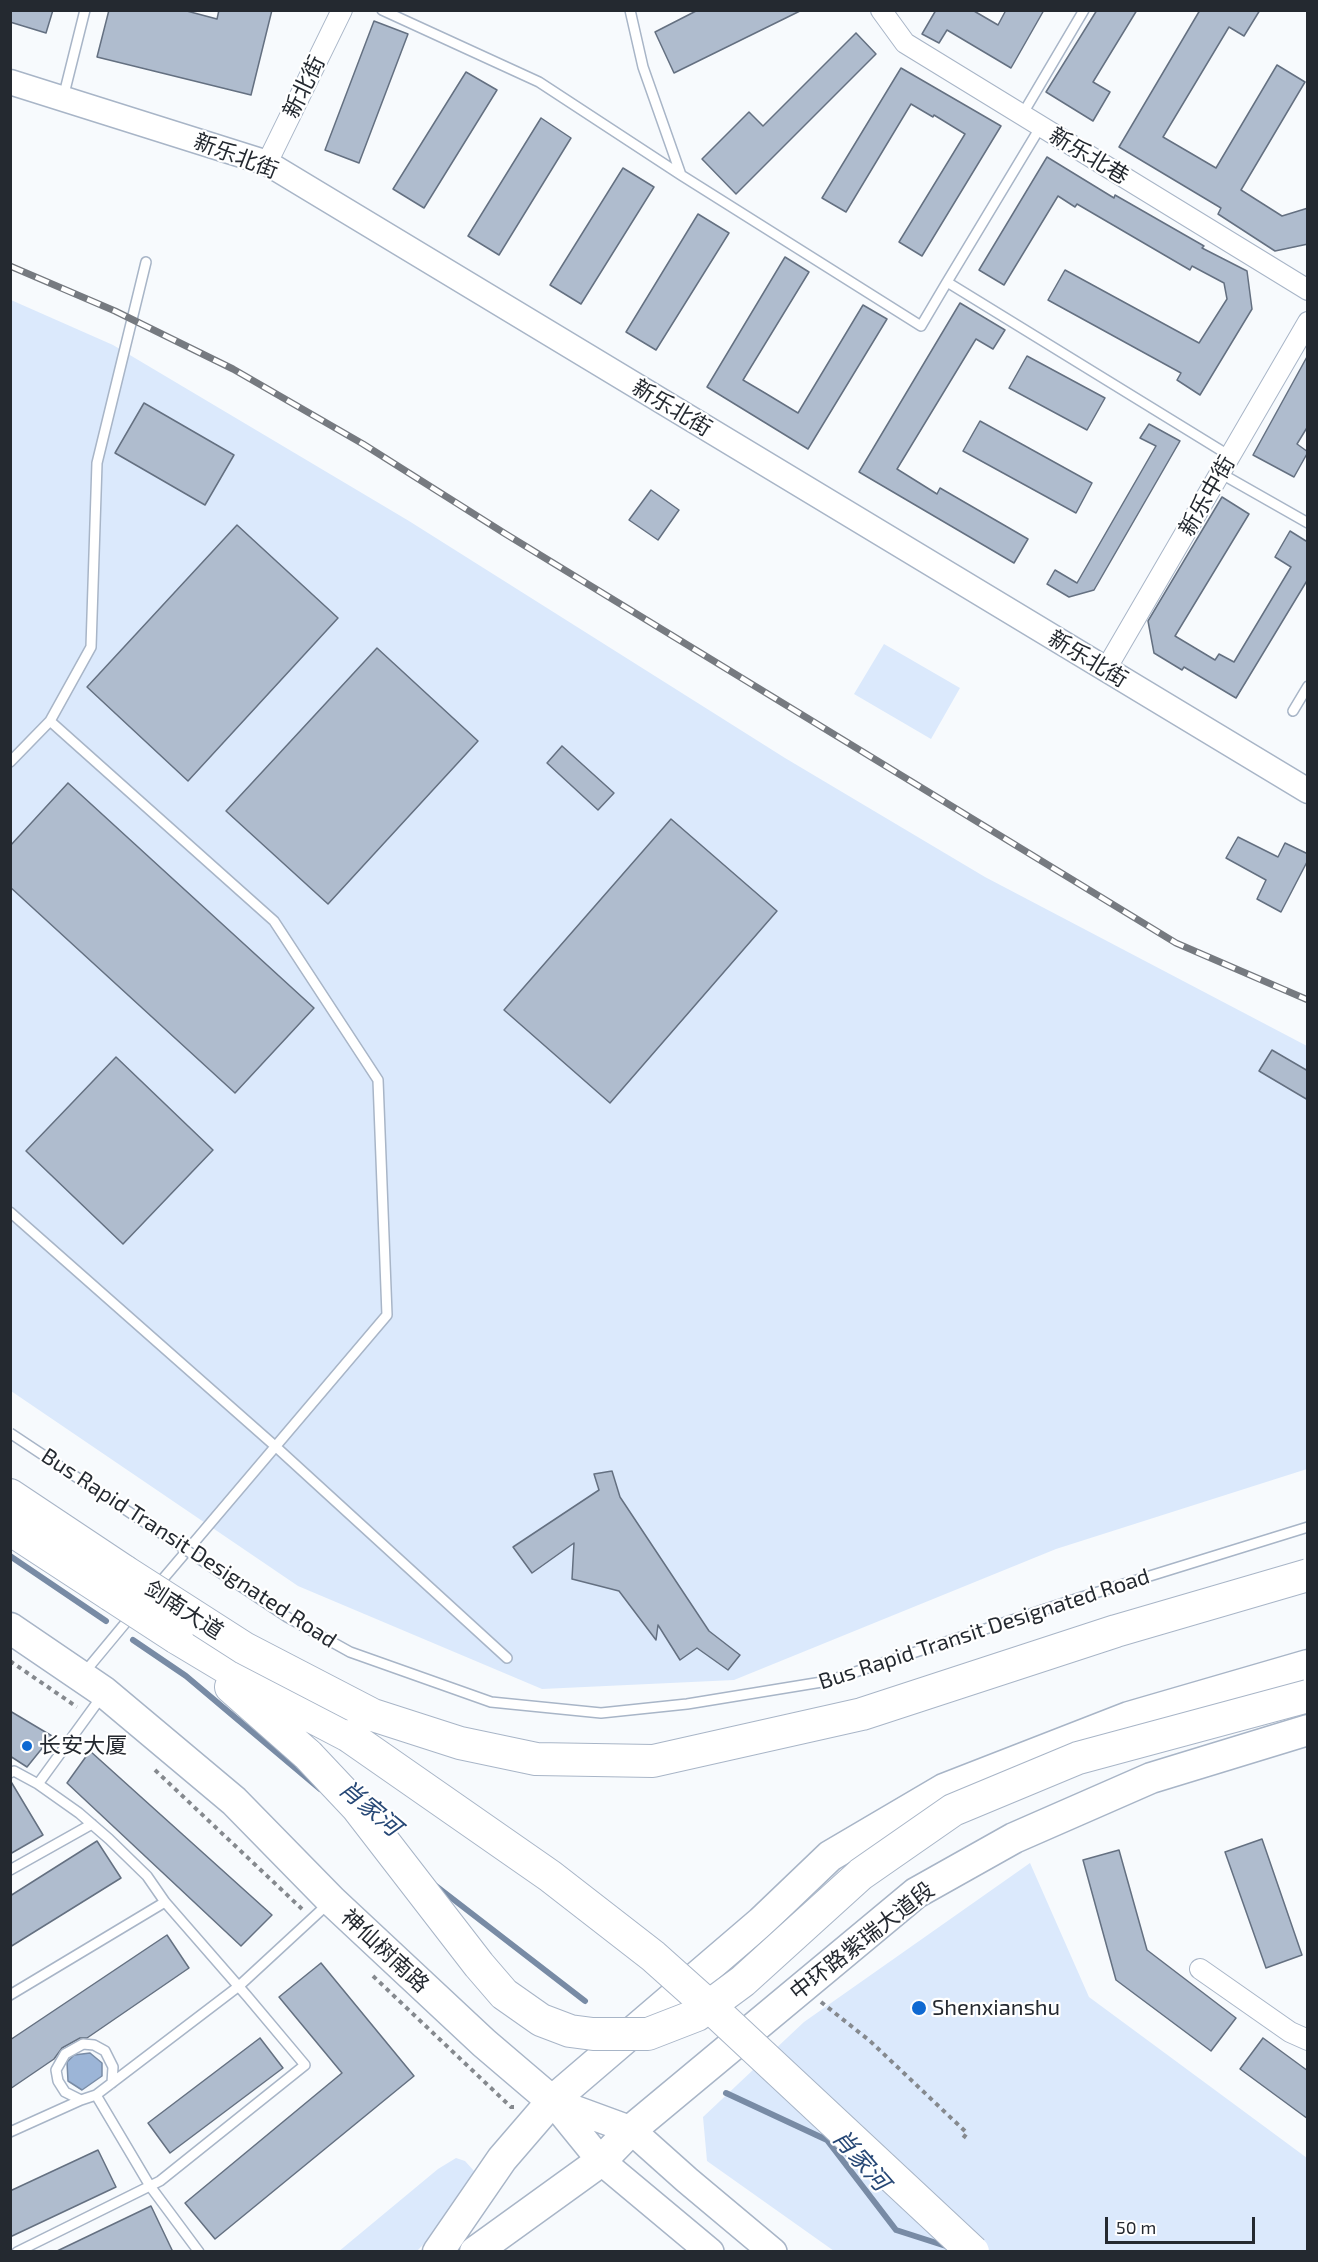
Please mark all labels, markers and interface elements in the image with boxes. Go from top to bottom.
street label: 新北街 [278,52,330,122]
street label: 新乐北巷 [1044,122,1134,190]
street label: 新乐北街 [190,128,282,184]
street label: 新乐北街 [627,374,717,442]
street label: 新乐中街 [1174,451,1240,541]
street label: 新乐北街 [1043,625,1133,693]
street label: Bus Rapid Transit Designated Road [36,1443,342,1653]
street label: Bus Rapid Transit Designated Road [815,1563,1153,1695]
street label: 剑南大道 [140,1575,228,1645]
place label: 长安大厦 [39,1733,127,1759]
marker: 长安大厦 [20,1739,34,1753]
water label: 肖家河 [333,1774,407,1842]
street label: 中环路紫瑞大道段 [785,1876,939,2006]
street label: 神仙树南路 [336,1904,434,1998]
place label: Shenxianshu [932,1995,1060,2021]
marker: Shenxianshu [910,1999,928,2017]
water label: 肖家河 [827,2123,895,2197]
scale bar [1108,2205,1258,2243]
text: 50 m [1116,2216,1156,2238]

